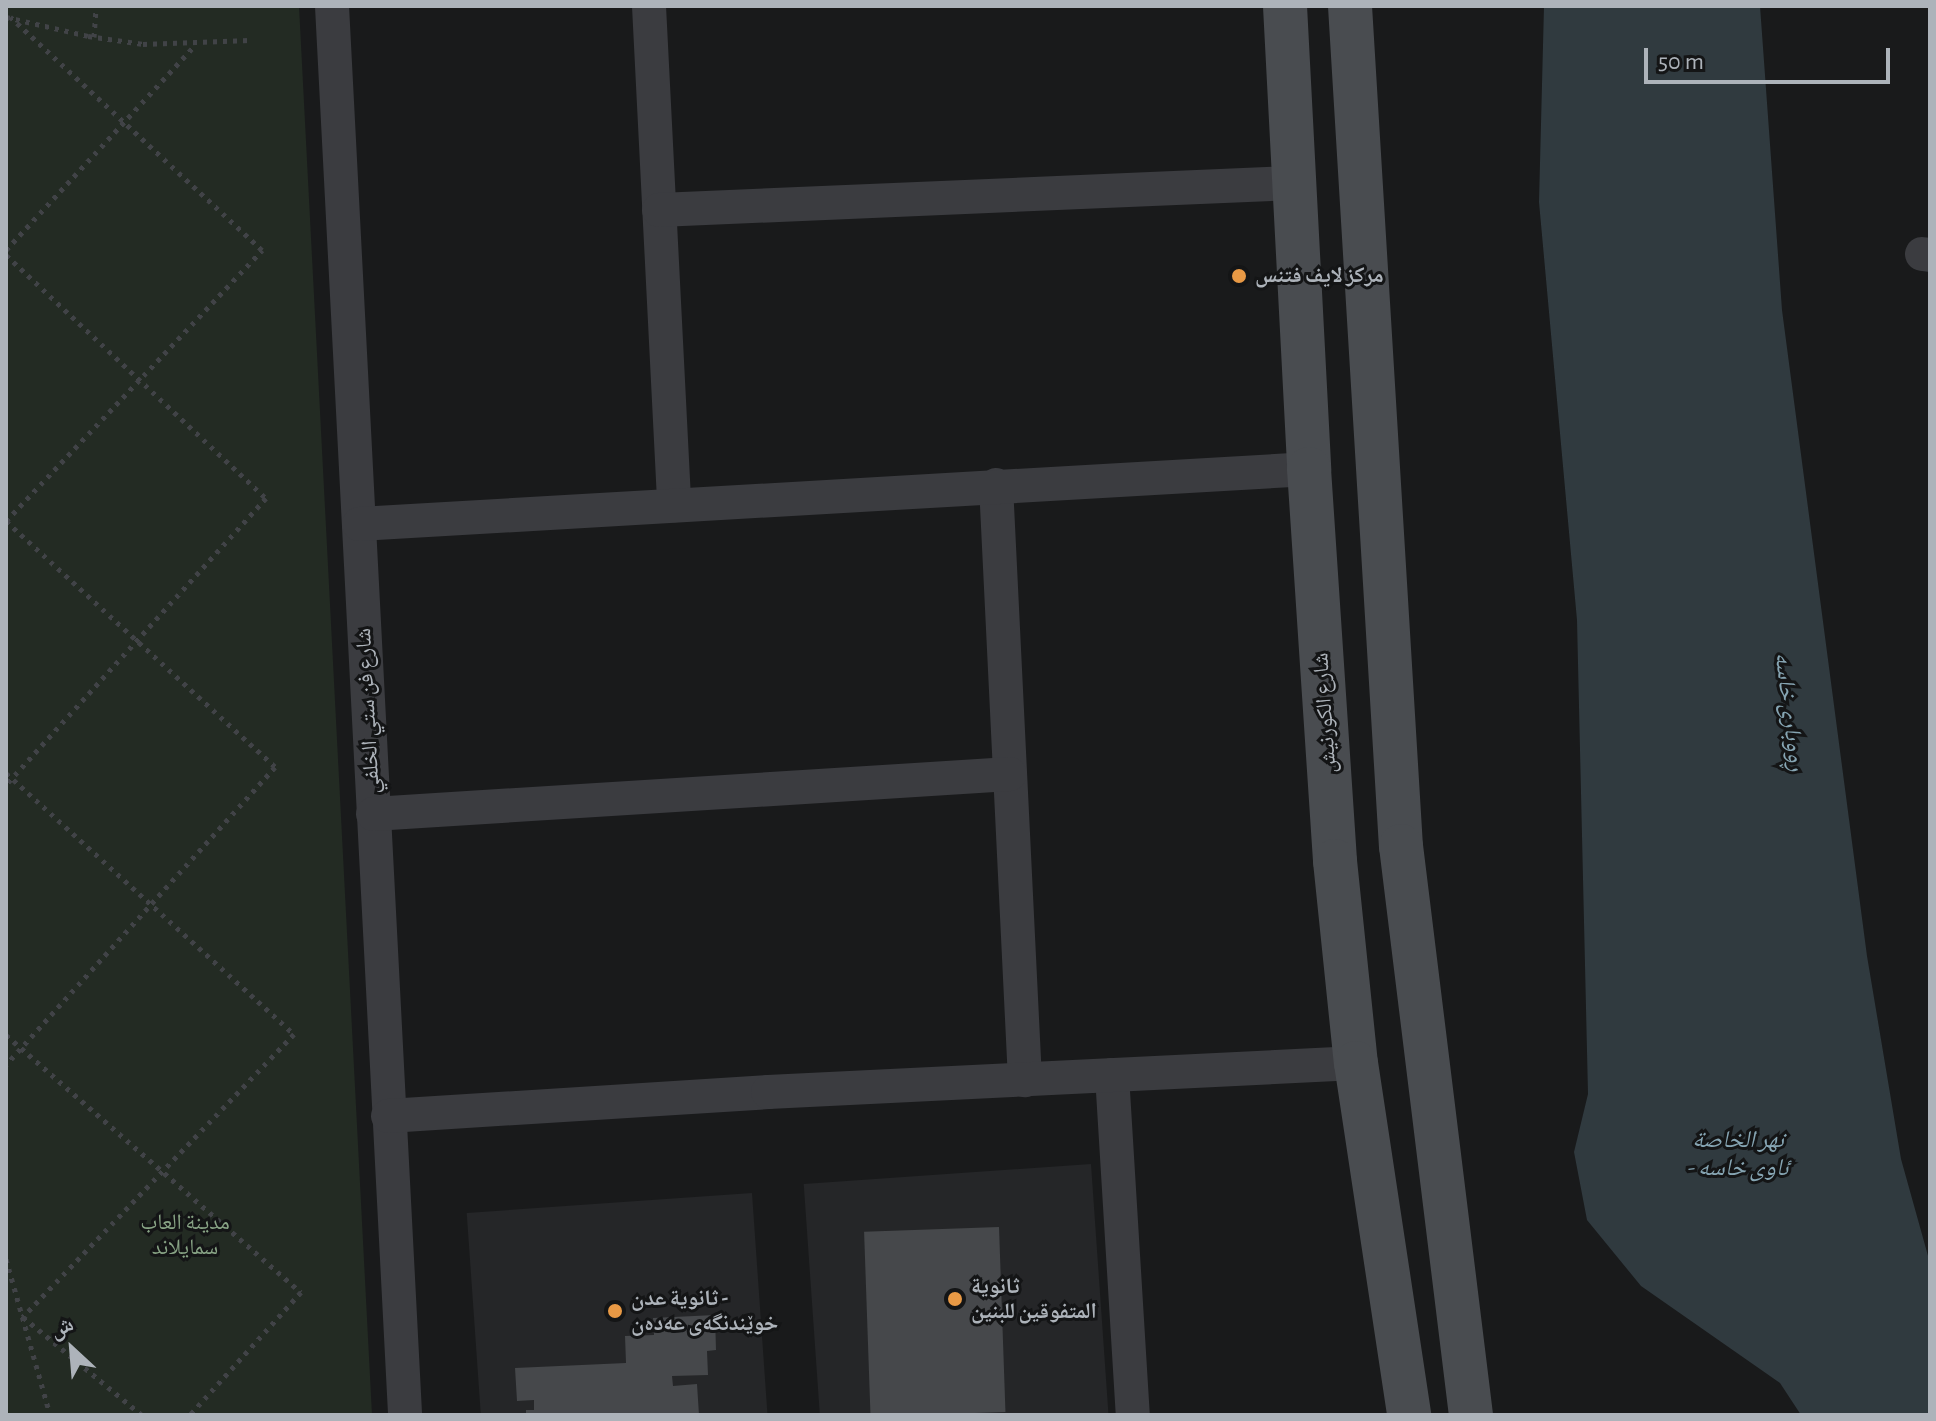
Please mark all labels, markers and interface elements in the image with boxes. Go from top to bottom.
scale bar [1648,32,1894,82]
text: 50 m [1658,50,1704,74]
place label: مركز لايف فتنس [1255,263,1384,289]
marker: مركز لايف فتنس [1230,267,1248,285]
street label: شارع فن ستي الخلفي [350,627,386,795]
water label: ڕووباری خاسە [1767,651,1811,773]
street label: شارع الكورنيش [1308,652,1342,774]
water label: نهر الخاصة - ئاوی خاسە [1687,1127,1789,1183]
park label: مدينة العاب سمايلاند [140,1209,230,1260]
place label: ثانوية المتفوقين للبنين [971,1273,1097,1324]
place label: ثانوية عدن - خوێندنگەی عەدەن [631,1285,778,1336]
marker: ثانوية المتفوقين للبنين [946,1290,964,1308]
marker: ثانوية عدن - خوێندنگەی عەدەن [606,1302,624,1320]
north arrow [32,1309,112,1389]
text: ش [46,1312,77,1342]

